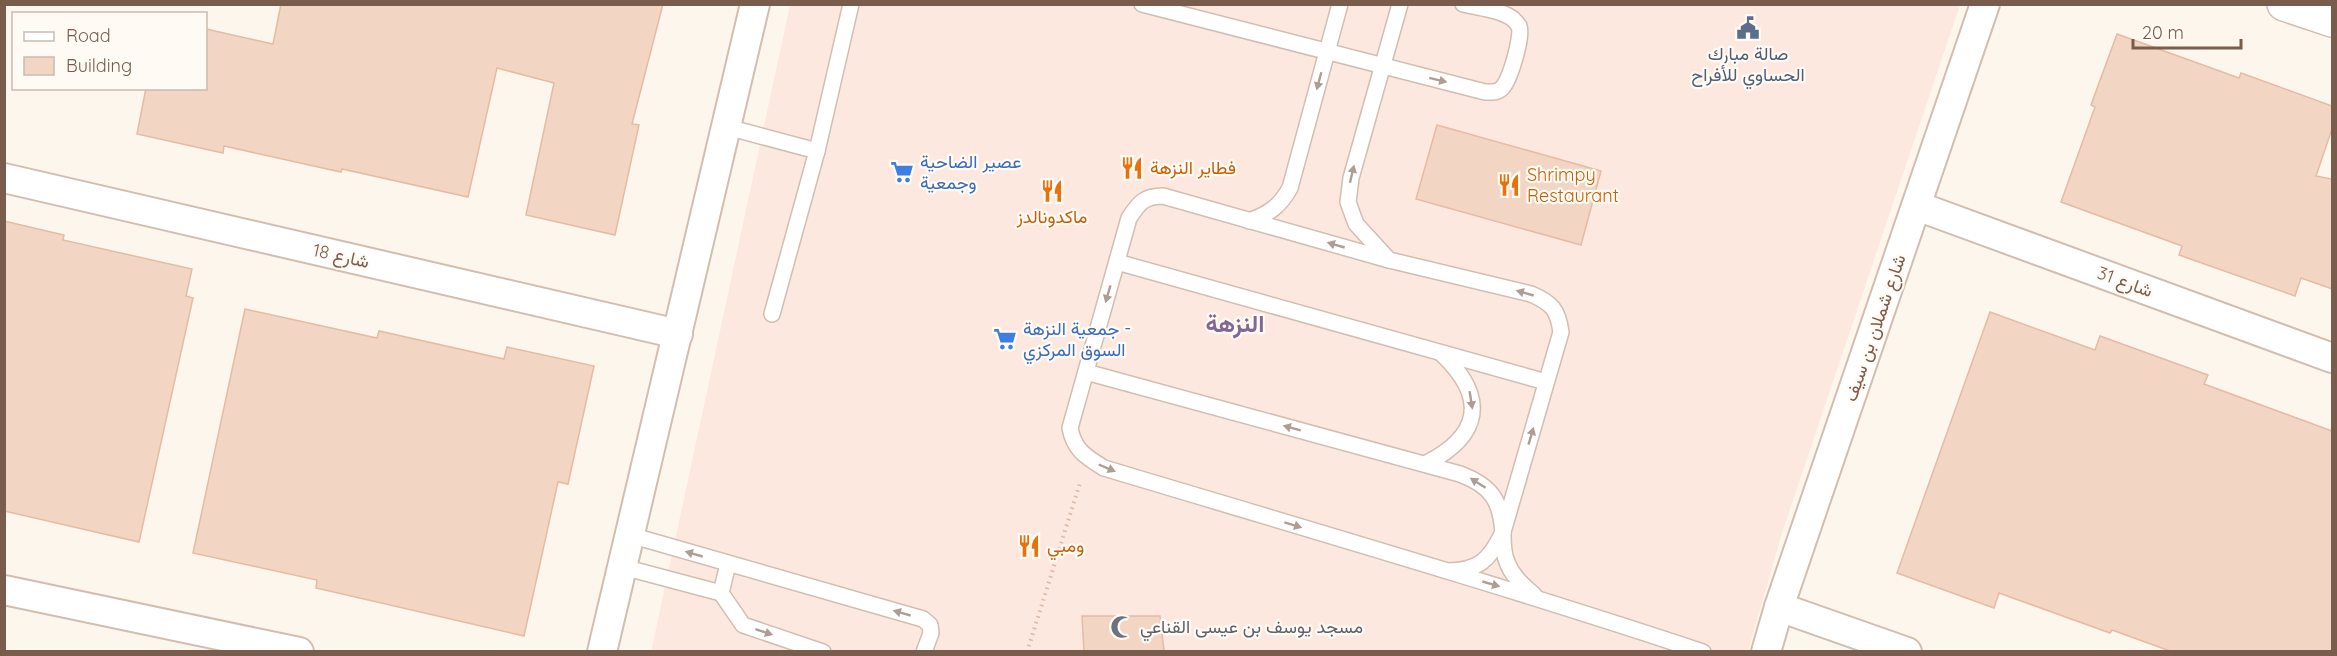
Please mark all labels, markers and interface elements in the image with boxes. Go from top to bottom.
legend [12,12,207,90]
scale bar [2133,12,2241,50]
public building icon: صالة مبارك الحساوي للأفراح [1735,15,1761,41]
text: 20 m [2142,21,2184,44]
text: Road [66,24,111,47]
place label: صالة مبارك الحساوي للأفراح [1691,42,1805,90]
text: Building [66,54,132,77]
one-way arrow [1314,72,1324,91]
one-way arrow [1429,76,1447,85]
place label: عصير الضاحية وجمعية [920,150,1021,194]
restaurant icon: فطاير النزهة [1119,155,1145,181]
place label: فطاير النزهة [1150,156,1236,179]
supermarket icon: عصير الضاحية وجمعية [889,159,915,185]
place label: Shrimpy Restaurant [1527,163,1619,207]
one-way arrow [1348,165,1358,183]
restaurant icon: Shrimpy Restaurant [1496,172,1522,198]
restaurant icon: ماكدونالدز [1039,178,1065,204]
place label: ماكدونالدز [1016,205,1087,228]
street label: شارع 18 [310,238,372,274]
one-way arrow [1327,240,1345,249]
street label: شارع شملان بن سيف [1839,251,1911,405]
street label: شارع 31 [2094,261,2156,303]
one-way arrow [1102,285,1112,303]
one-way arrow [1516,288,1534,297]
district label: النزهة [1206,308,1264,339]
place label: جمعية النزهة - السوق المركزي [1023,317,1131,365]
supermarket icon: جمعية النزهة - السوق المركزي [992,326,1018,352]
one-way arrow [1467,391,1476,410]
one-way arrow [1283,422,1301,432]
one-way arrow [1527,427,1536,445]
one-way arrow [1099,463,1117,473]
one-way arrow [1470,477,1486,488]
one-way arrow [1284,521,1302,530]
restaurant icon: ومبي [1016,533,1042,559]
place label: ومبي [1047,534,1084,561]
one-way arrow [685,549,703,558]
one-way arrow [1483,580,1501,589]
one-way arrow [893,608,911,617]
mosque icon: مسجد يوسف بن عيسى القناعي [1109,614,1135,640]
place label: مسجد يوسف بن عيسى القناعي [1140,615,1363,642]
one-way arrow [756,628,774,638]

